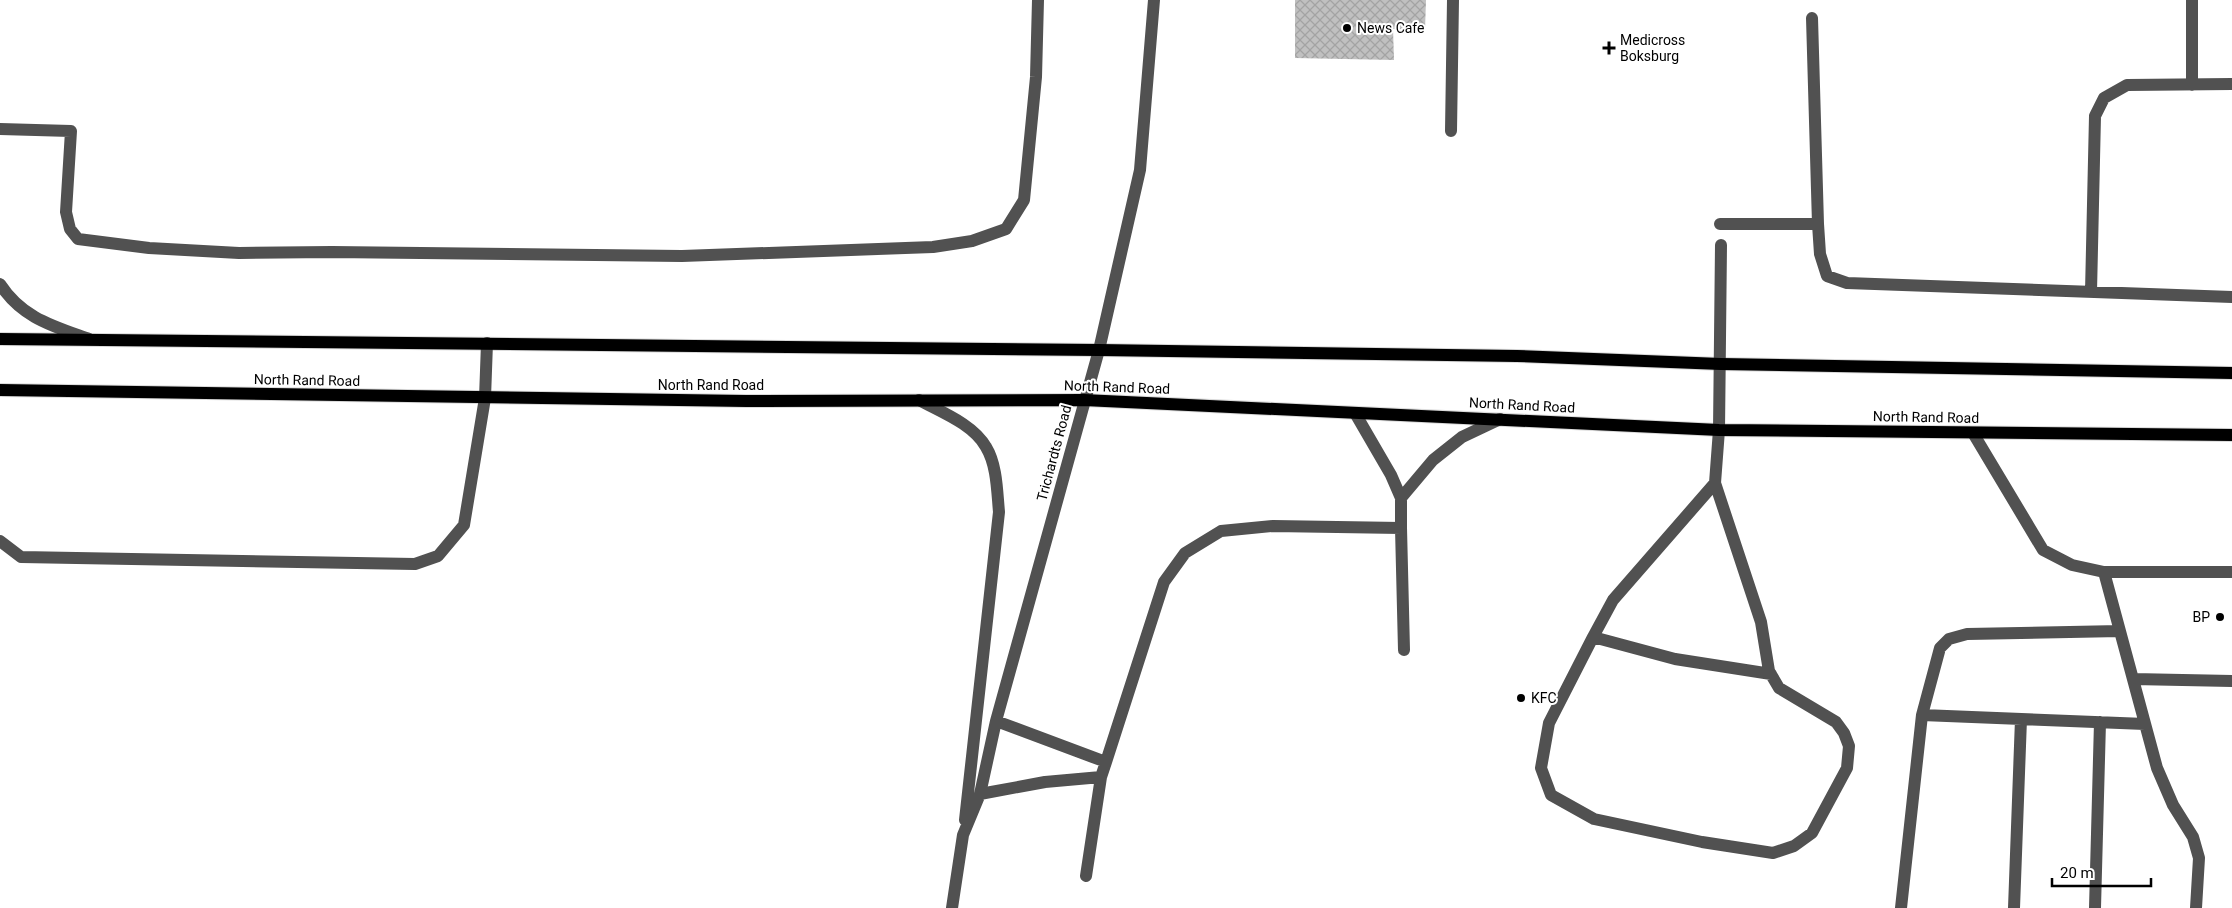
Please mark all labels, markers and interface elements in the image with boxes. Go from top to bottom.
place label: News Cafe [1357,20,1424,36]
marker: News Cafe [1341,22,1353,34]
place label: Medicross Boksburg [1620,32,1685,64]
marker: Medicross Boksburg [1602,41,1616,55]
street label: North Rand Road [254,371,360,389]
street label: North Rand Road [658,377,764,393]
street label: North Rand Road [1064,377,1170,397]
street label: North Rand Road [1469,394,1575,416]
street label: Trichardts Road [1034,403,1074,503]
street label: North Rand Road [1873,408,1979,426]
place label: BP [2192,609,2210,625]
marker: BP [2214,611,2226,623]
place label: KFC [1531,690,1557,706]
marker: KFC [1515,692,1527,704]
scale bar [2052,856,2151,888]
text: 20 m [2060,864,2094,882]

